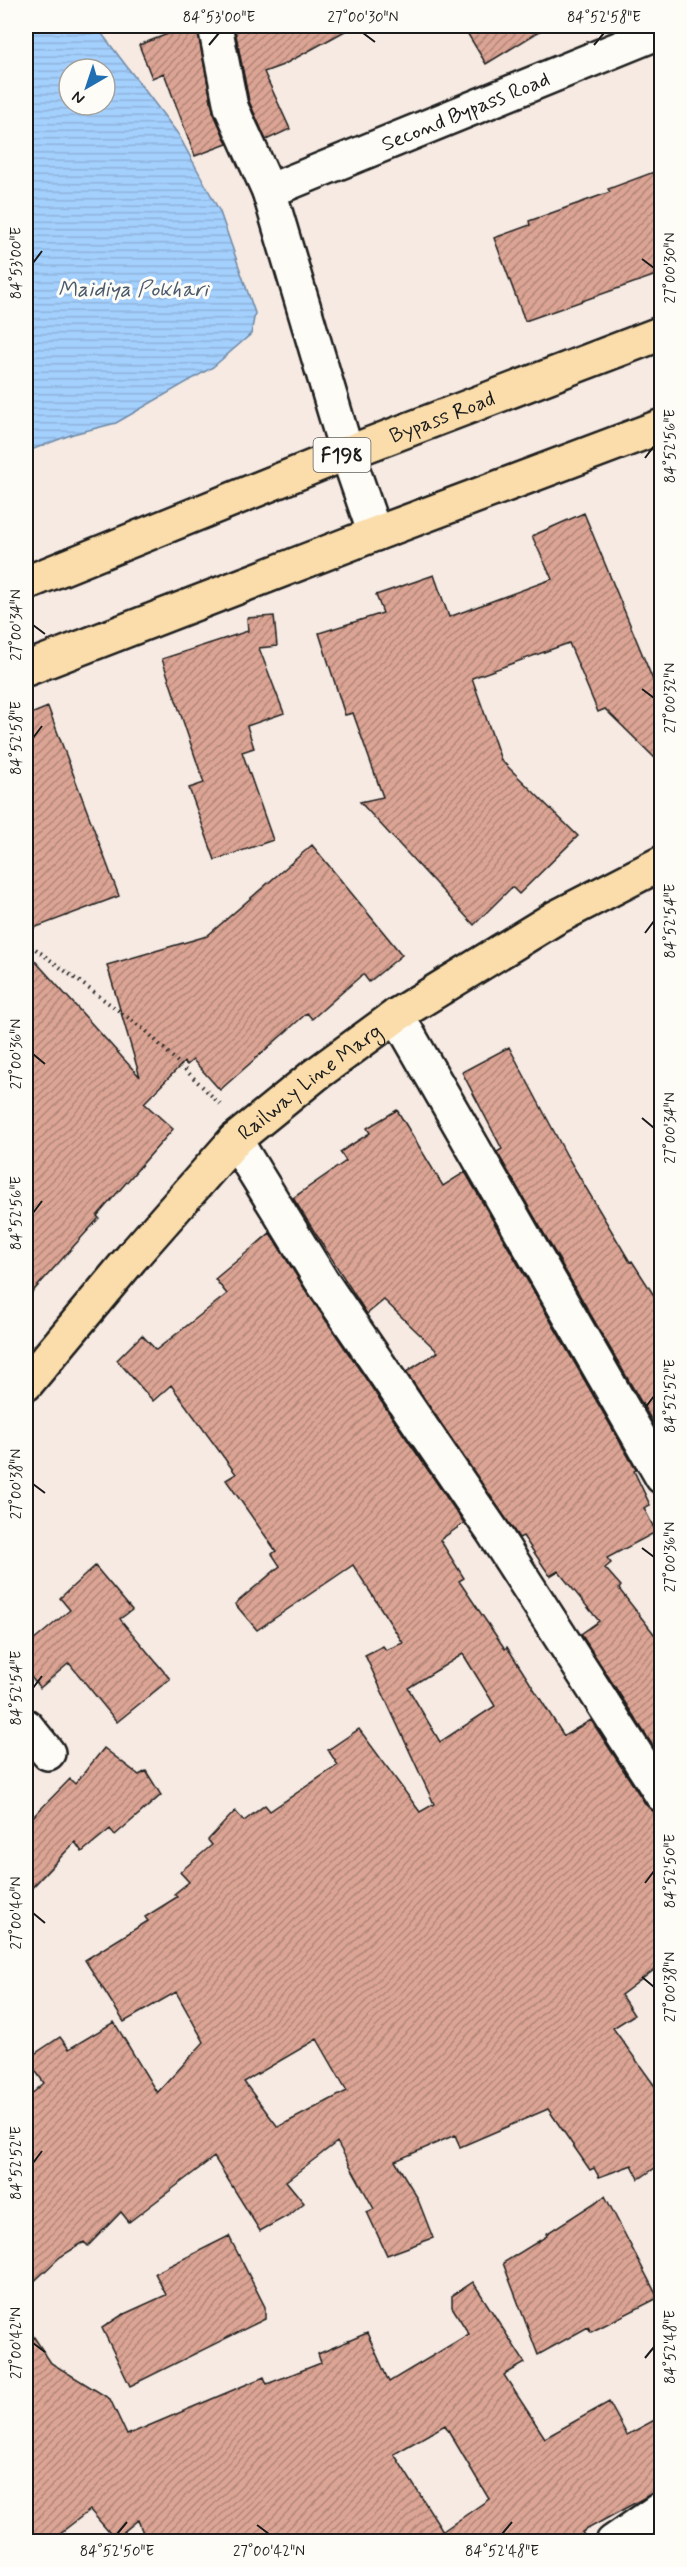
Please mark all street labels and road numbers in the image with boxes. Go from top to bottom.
street label: Second Bypass Road [377,65,554,159]
street label: Bypass Road [386,385,499,451]
road number: F198 [314,438,370,472]
street label: Railway Line Marg [232,1018,388,1147]

